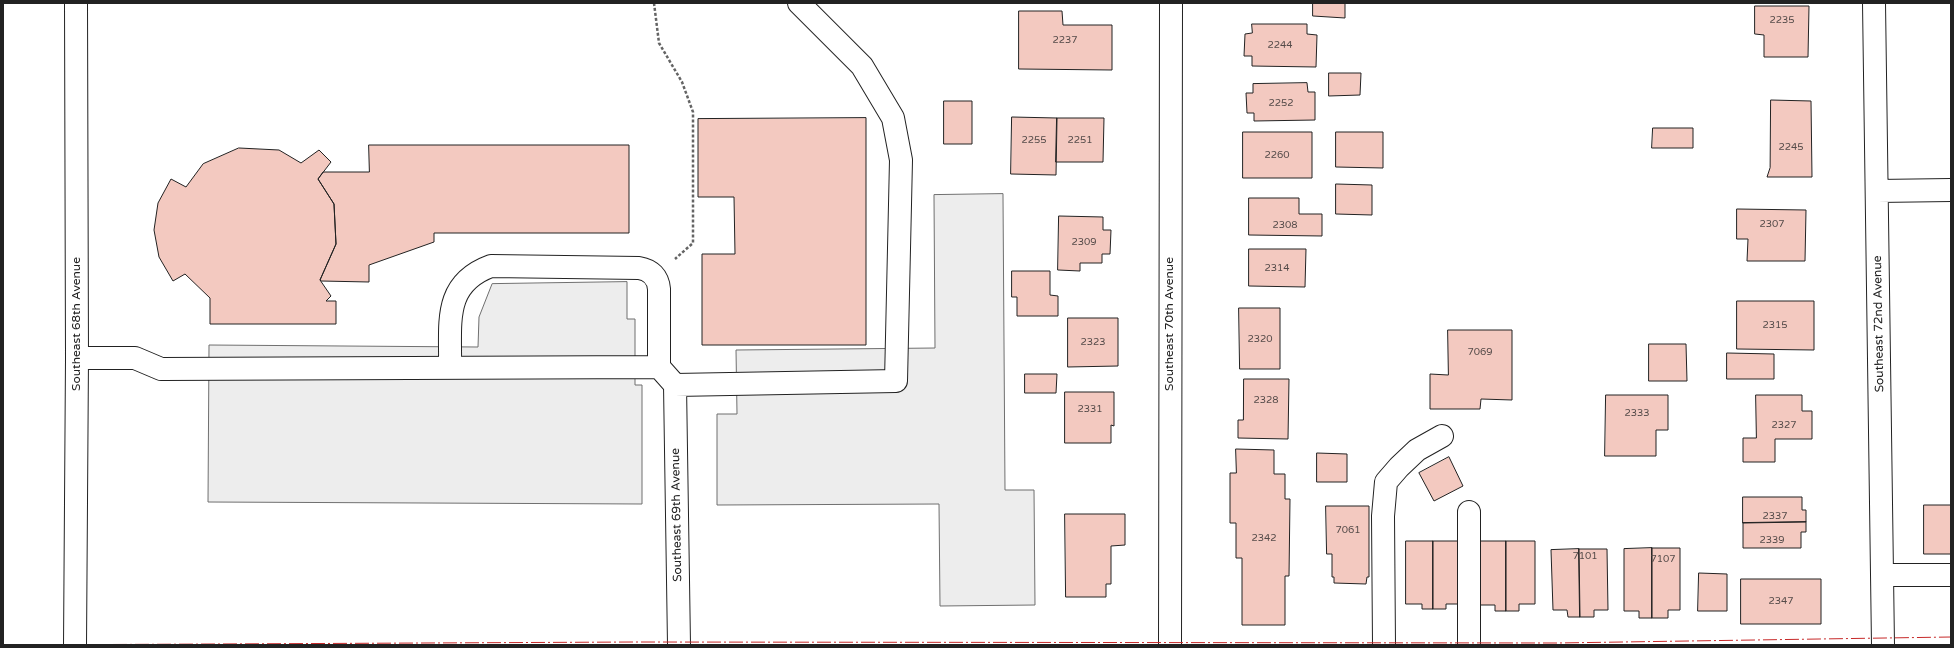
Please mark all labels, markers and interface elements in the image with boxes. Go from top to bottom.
house number: 2235 [1769,14,1795,26]
house number: 2237 [1052,34,1078,46]
house number: 2244 [1267,39,1293,51]
house number: 2252 [1268,97,1294,109]
house number: 2255 [1021,134,1047,146]
house number: 2251 [1067,134,1093,146]
house number: 2245 [1778,141,1804,153]
house number: 2260 [1264,149,1290,161]
house number: 2307 [1759,218,1785,230]
house number: 2308 [1272,219,1298,231]
house number: 2309 [1071,236,1097,248]
street label: Southeast 72nd Avenue [1871,255,1887,393]
street label: Southeast 68th Avenue [70,257,84,391]
street label: Southeast 70th Avenue [1163,257,1177,391]
house number: 2314 [1264,262,1290,274]
house number: 2315 [1762,319,1788,331]
house number: 2320 [1247,333,1273,345]
house number: 2323 [1080,336,1106,348]
house number: 7069 [1467,346,1493,358]
house number: 2328 [1253,394,1279,406]
house number: 2331 [1077,403,1103,415]
house number: 2333 [1624,407,1650,419]
house number: 2327 [1771,419,1797,431]
street label: Southeast 69th Avenue [669,448,685,582]
house number: 2337 [1762,510,1788,522]
house number: 7061 [1335,524,1361,536]
house number: 2342 [1251,532,1277,544]
house number: 2339 [1759,534,1785,546]
house number: 7101 [1572,550,1598,562]
house number: 7107 [1650,553,1676,565]
house number: 2347 [1768,595,1794,607]

